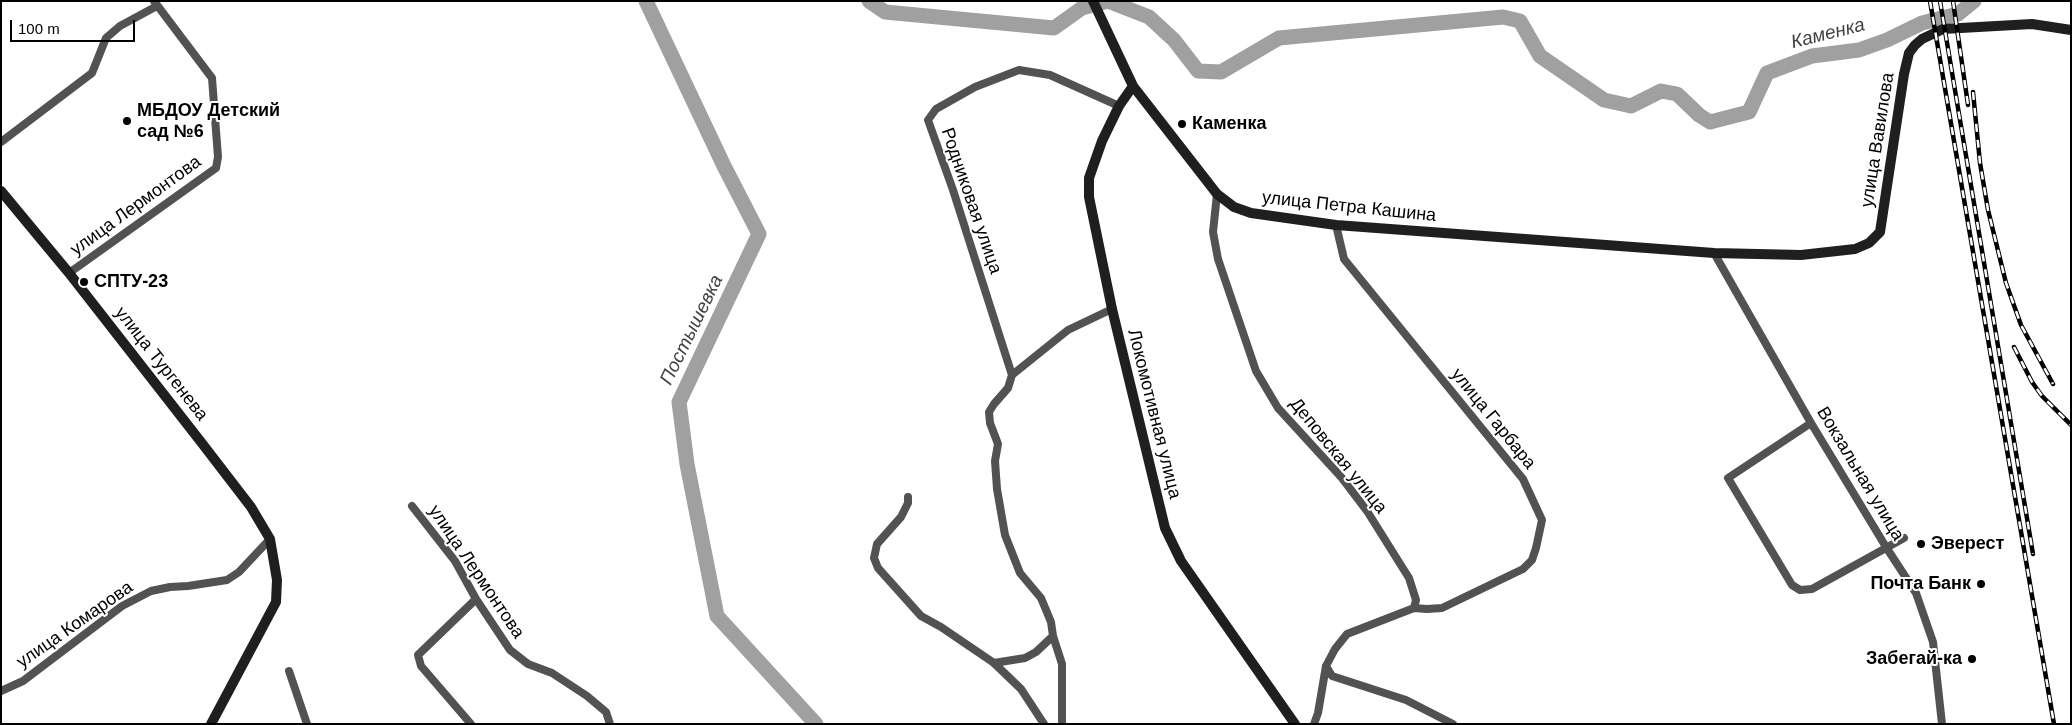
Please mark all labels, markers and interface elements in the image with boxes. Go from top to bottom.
scale bar [12,10,138,42]
water label: Каменка [1789,14,1867,54]
text: 100 m [18,20,60,37]
street label: улица Вавилова [1857,71,1899,209]
place label: МБДОУ Детский сад №6 [137,100,280,142]
place label: Каменка [1192,113,1266,135]
marker: МБДОУ Детский сад №6 [121,115,133,127]
marker: Каменка [1176,118,1188,130]
street label: Родниковая улица [936,125,1006,277]
street label: улица Лермонтова [67,151,205,261]
street label: улица Петра Кашина [1261,187,1437,227]
place label: СПТУ-23 [94,271,168,293]
water label: Постышевка [656,271,728,389]
marker: СПТУ-23 [78,276,90,288]
street label: улица Тургенева [110,303,212,425]
street label: Локомотивная улица [1122,327,1186,501]
street label: улица Гарбара [1446,364,1540,474]
street label: Деповская улица [1285,394,1391,518]
street label: Вокзальная улица [1811,403,1909,545]
street label: улица Лермонтова [423,501,529,643]
place label: Эверест [1931,533,2004,555]
marker: Эверест [1915,538,1927,550]
place label: Почта Банк [1870,573,1971,595]
street label: улица Комарова [13,577,137,673]
marker: Почта Банк [1975,578,1987,590]
place label: Забегай-ка [1866,648,1962,670]
marker: Забегай-ка [1966,653,1978,665]

